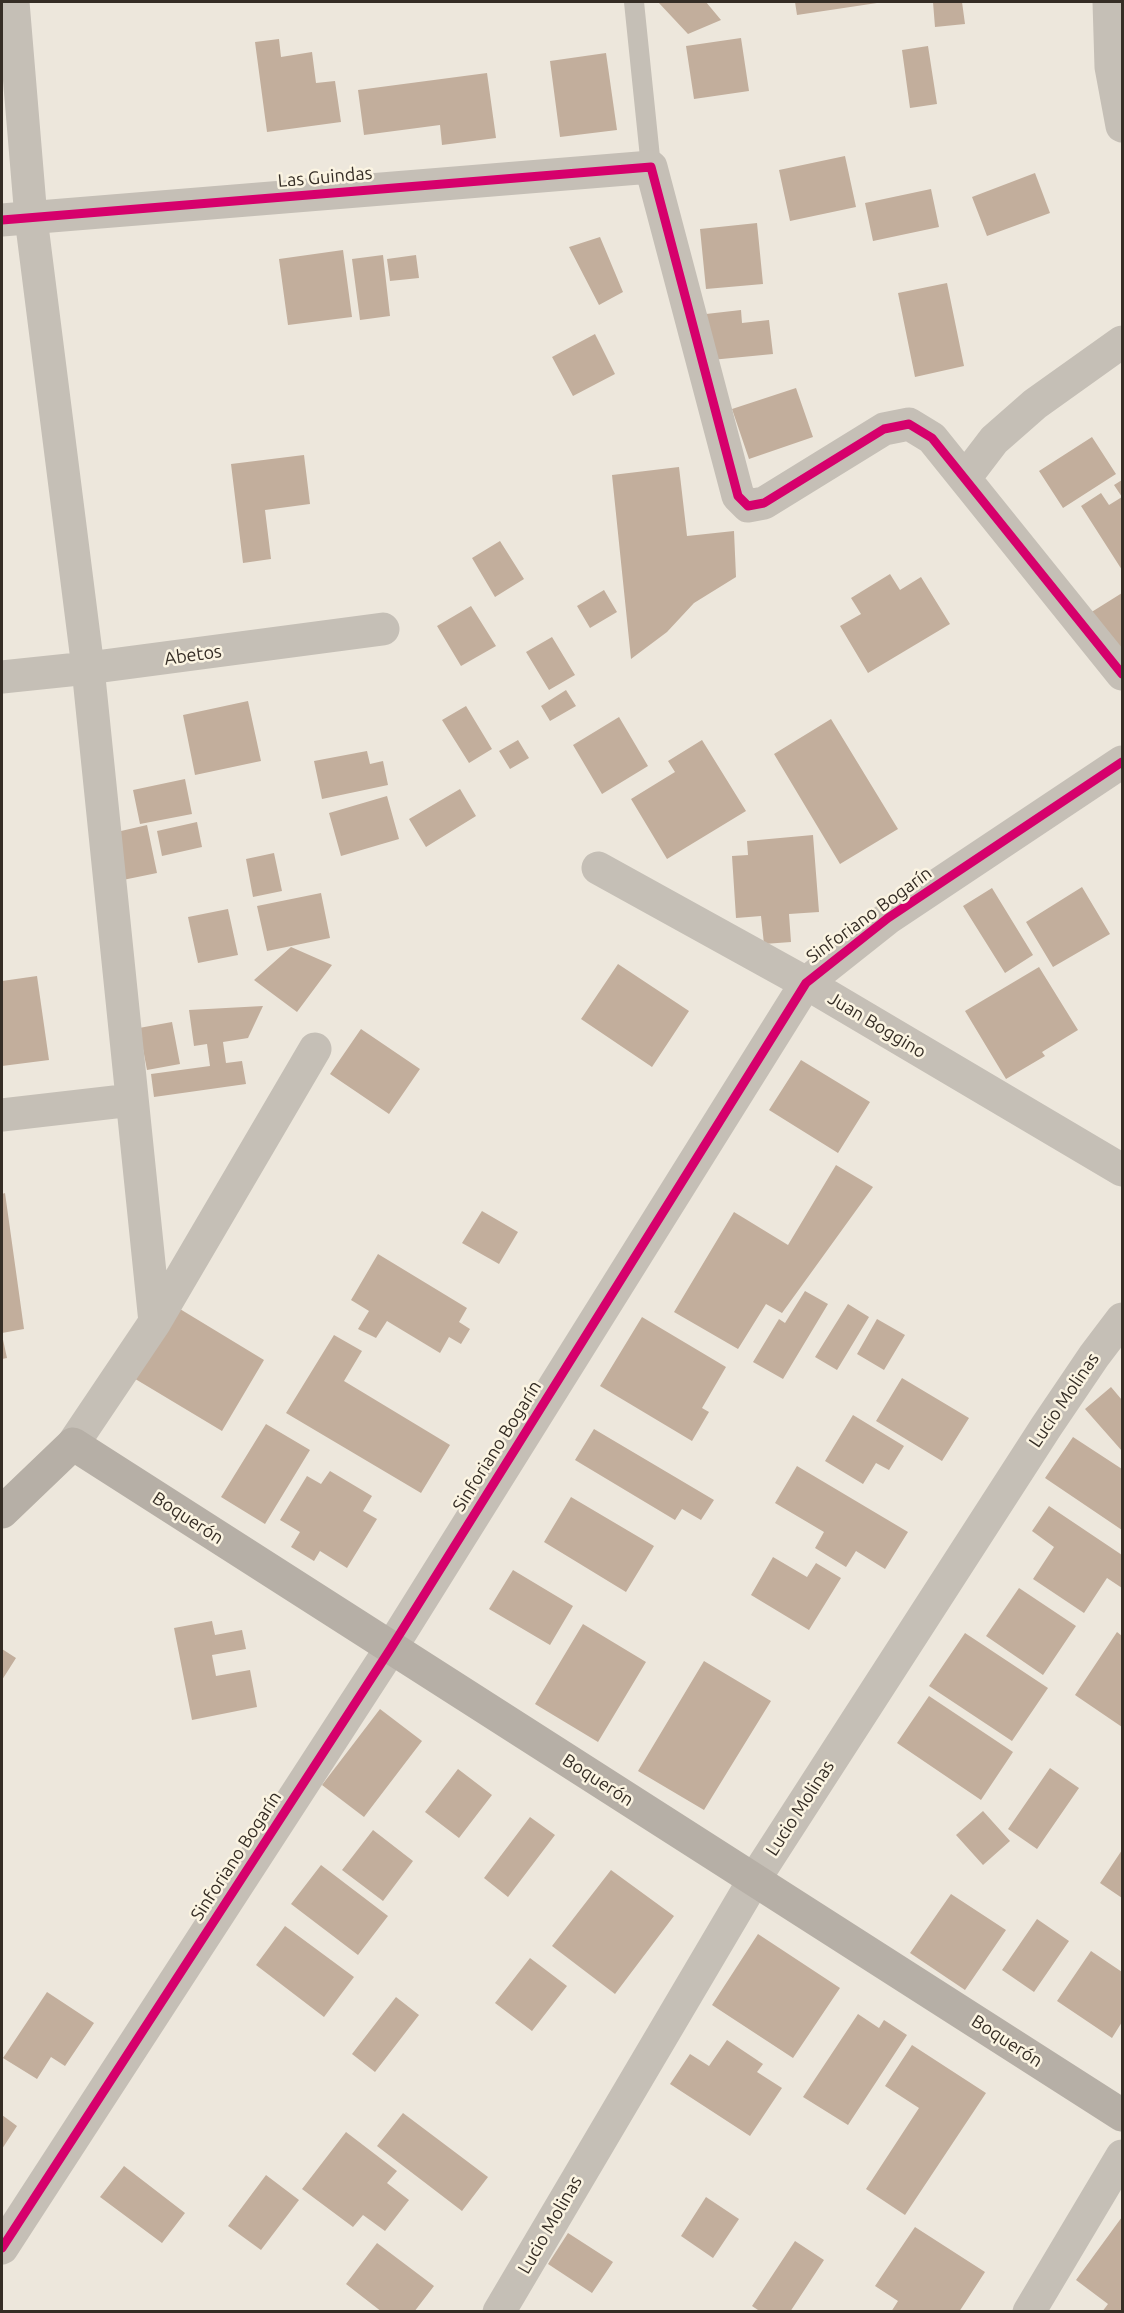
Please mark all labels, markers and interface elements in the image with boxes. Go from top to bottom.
street label: Las Guindas [277,162,373,192]
street label: Abetos [163,640,223,670]
street label: Sinforiano Bogarín [802,862,936,968]
street label: Juan Boggino [824,987,930,1063]
street label: Lucio Molinas [1024,1349,1104,1451]
street label: Sinforiano Bogarín [448,1377,546,1515]
street label: Boquerón [148,1487,228,1549]
street label: Boquerón [558,1749,638,1811]
street label: Lucio Molinas [761,1756,839,1860]
street label: Sinforiano Bogarín [186,1787,286,1925]
street label: Boquerón [967,2010,1047,2072]
street label: Lucio Molinas [513,2172,587,2278]

